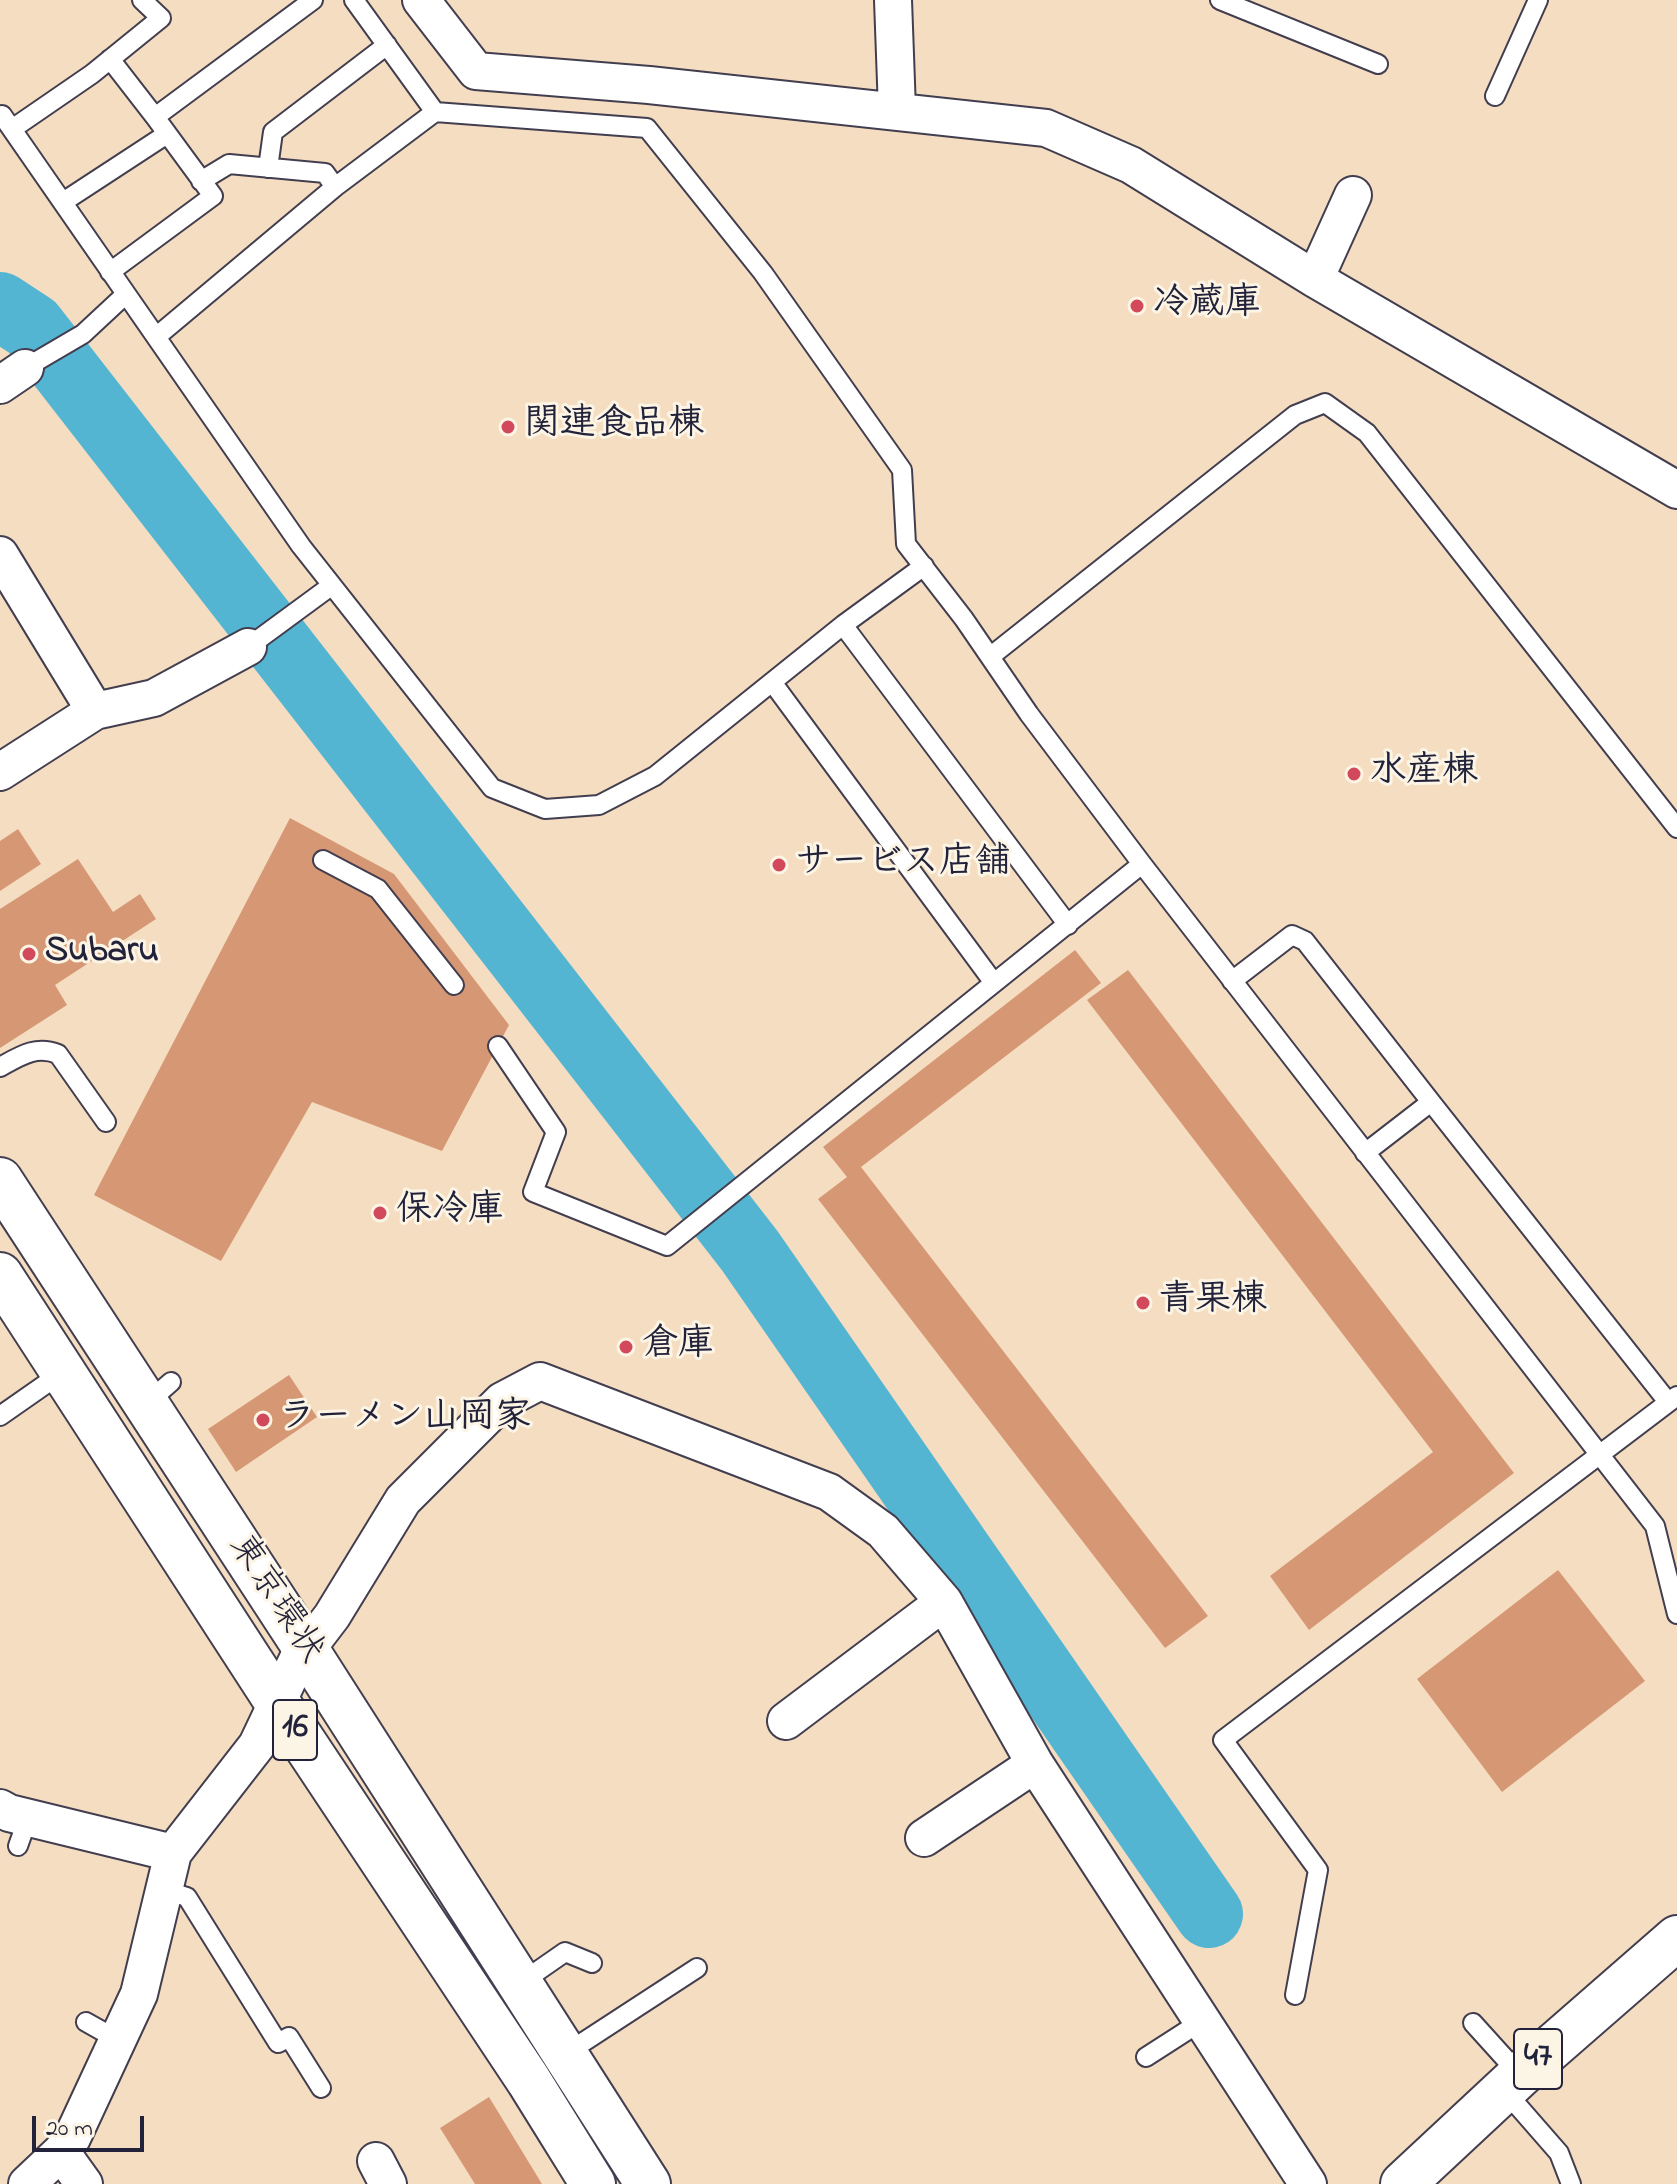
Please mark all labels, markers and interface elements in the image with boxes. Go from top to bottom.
place label: 冷蔵庫 [1153,284,1261,328]
marker: 冷蔵庫 [1128,297,1146,315]
place label: 関連食品棟 [524,405,704,449]
marker: 関連食品棟 [499,418,517,436]
place label: 水産棟 [1370,752,1478,796]
marker: 水産棟 [1345,765,1363,783]
place label: サービス店舗 [795,843,1011,887]
marker: サービス店舗 [770,856,788,874]
place label: Subaru [45,932,159,976]
marker: Subaru [20,945,38,963]
place label: 保冷庫 [396,1191,504,1235]
marker: 保冷庫 [371,1204,389,1222]
place label: 青果棟 [1159,1281,1267,1325]
marker: 青果棟 [1134,1294,1152,1312]
place label: 倉庫 [642,1325,714,1369]
marker: 倉庫 [617,1338,635,1356]
place label: ラーメン山岡家 [279,1398,531,1442]
marker: ラーメン山岡家 [254,1411,272,1429]
street label: 東京環状 [217,1528,331,1672]
road number: 16 [273,1700,317,1760]
road number: 47 [1514,2029,1562,2089]
scale bar [36,2100,148,2150]
text: 20 m [46,2112,93,2147]

